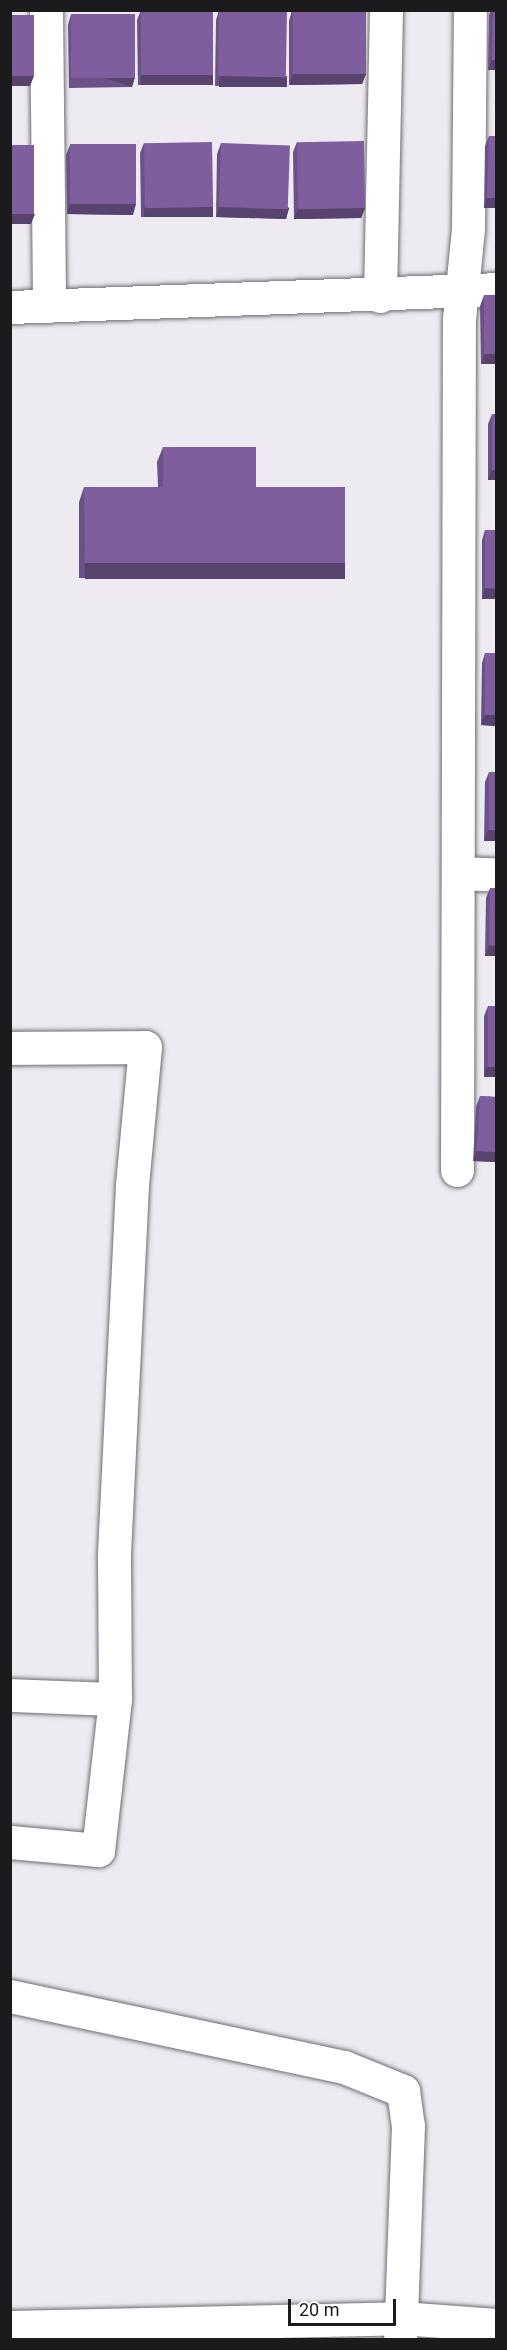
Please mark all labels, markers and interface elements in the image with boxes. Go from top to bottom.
scale bar [291,2287,399,2325]
text: 20 m [299,2299,339,2320]

